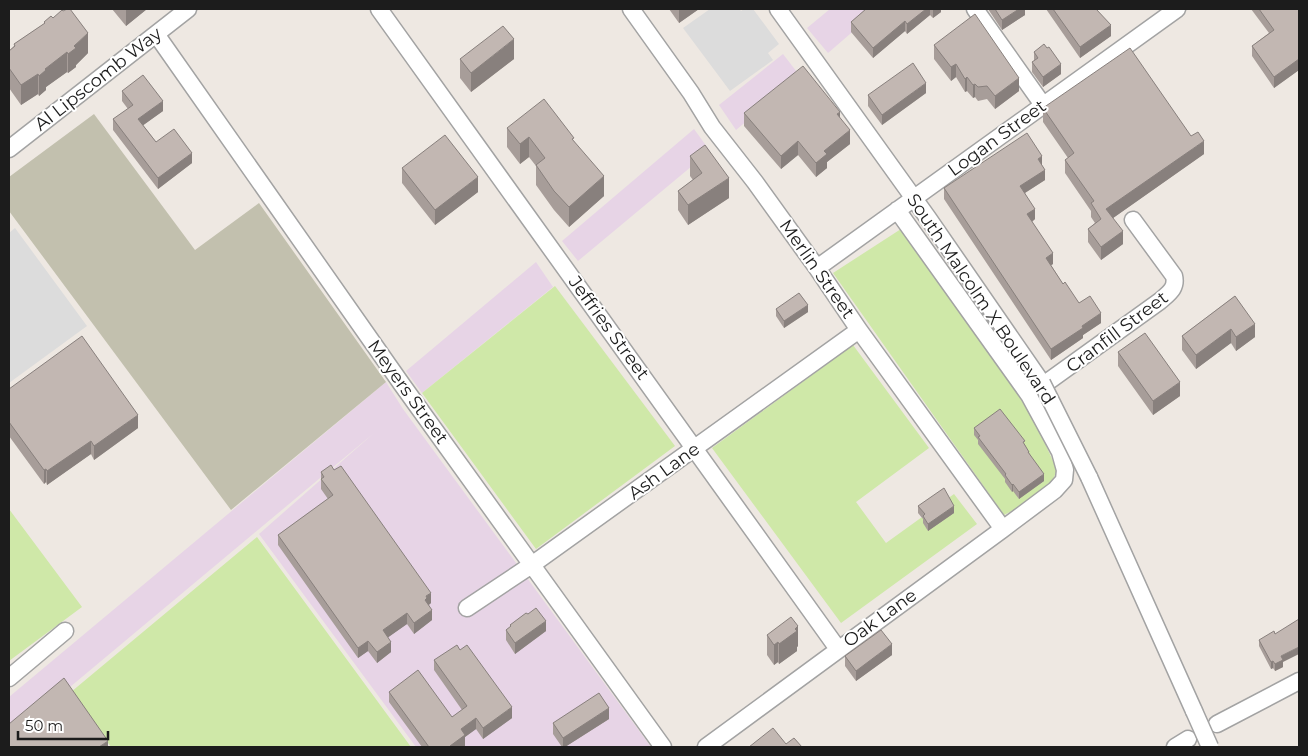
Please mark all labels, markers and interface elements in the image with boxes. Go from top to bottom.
street label: Al Lipscomb Way [30,22,166,135]
street label: Logan Street [944,95,1050,181]
street label: South Malcolm X Boulevard [902,189,1060,409]
street label: Merlin Street [775,215,859,323]
street label: Jeffries Street [563,271,654,384]
street label: Cranfill Street [1062,287,1172,377]
street label: Meyers Street [363,336,453,448]
street label: Ash Lane [624,438,704,504]
street label: Oak Lane [839,584,921,652]
scale bar [18,708,108,740]
text: 50 m [25,716,63,735]

